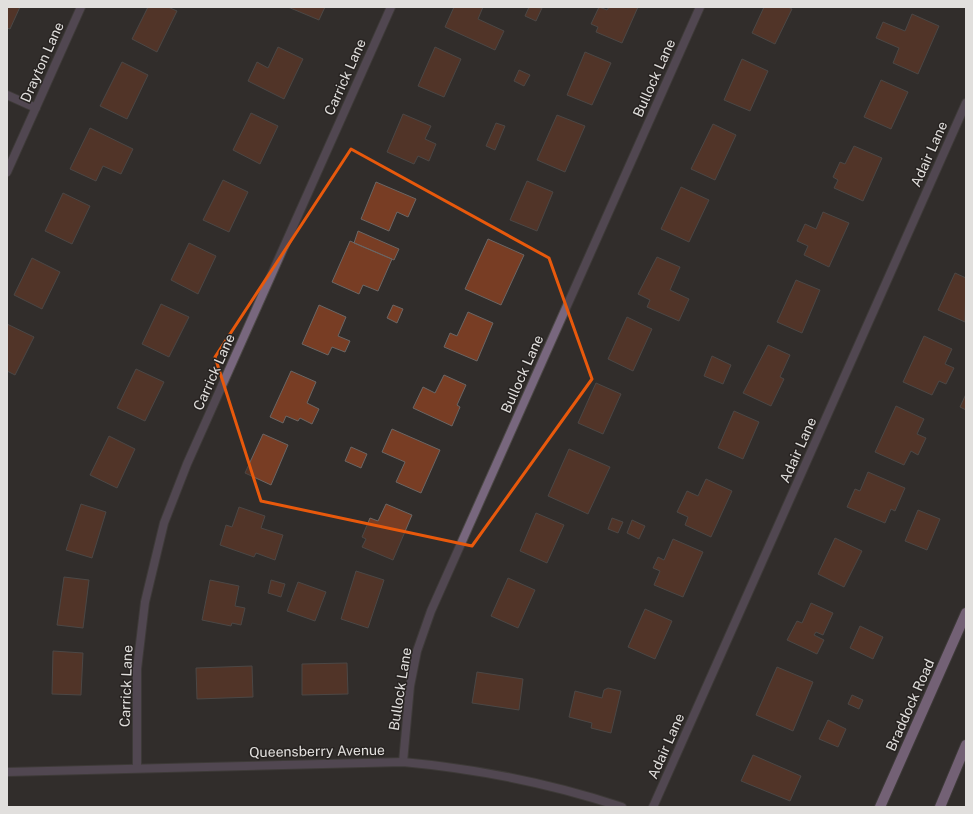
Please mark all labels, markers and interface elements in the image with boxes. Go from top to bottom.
street label: Drayton Lane [17,19,67,105]
street label: Carrick Lane [321,36,369,118]
street label: Bullock Lane [630,36,678,120]
street label: Adair Lane [907,119,951,189]
street label: Carrick Lane [190,331,238,413]
street label: Bullock Lane [498,332,546,416]
street label: Adair Lane [776,415,820,485]
street label: Carrick Lane [117,645,135,727]
street label: Bullock Lane [386,646,414,732]
street label: Braddock Road [883,657,937,753]
street label: Adair Lane [644,711,688,781]
street label: Queensberry Avenue [249,742,385,760]

